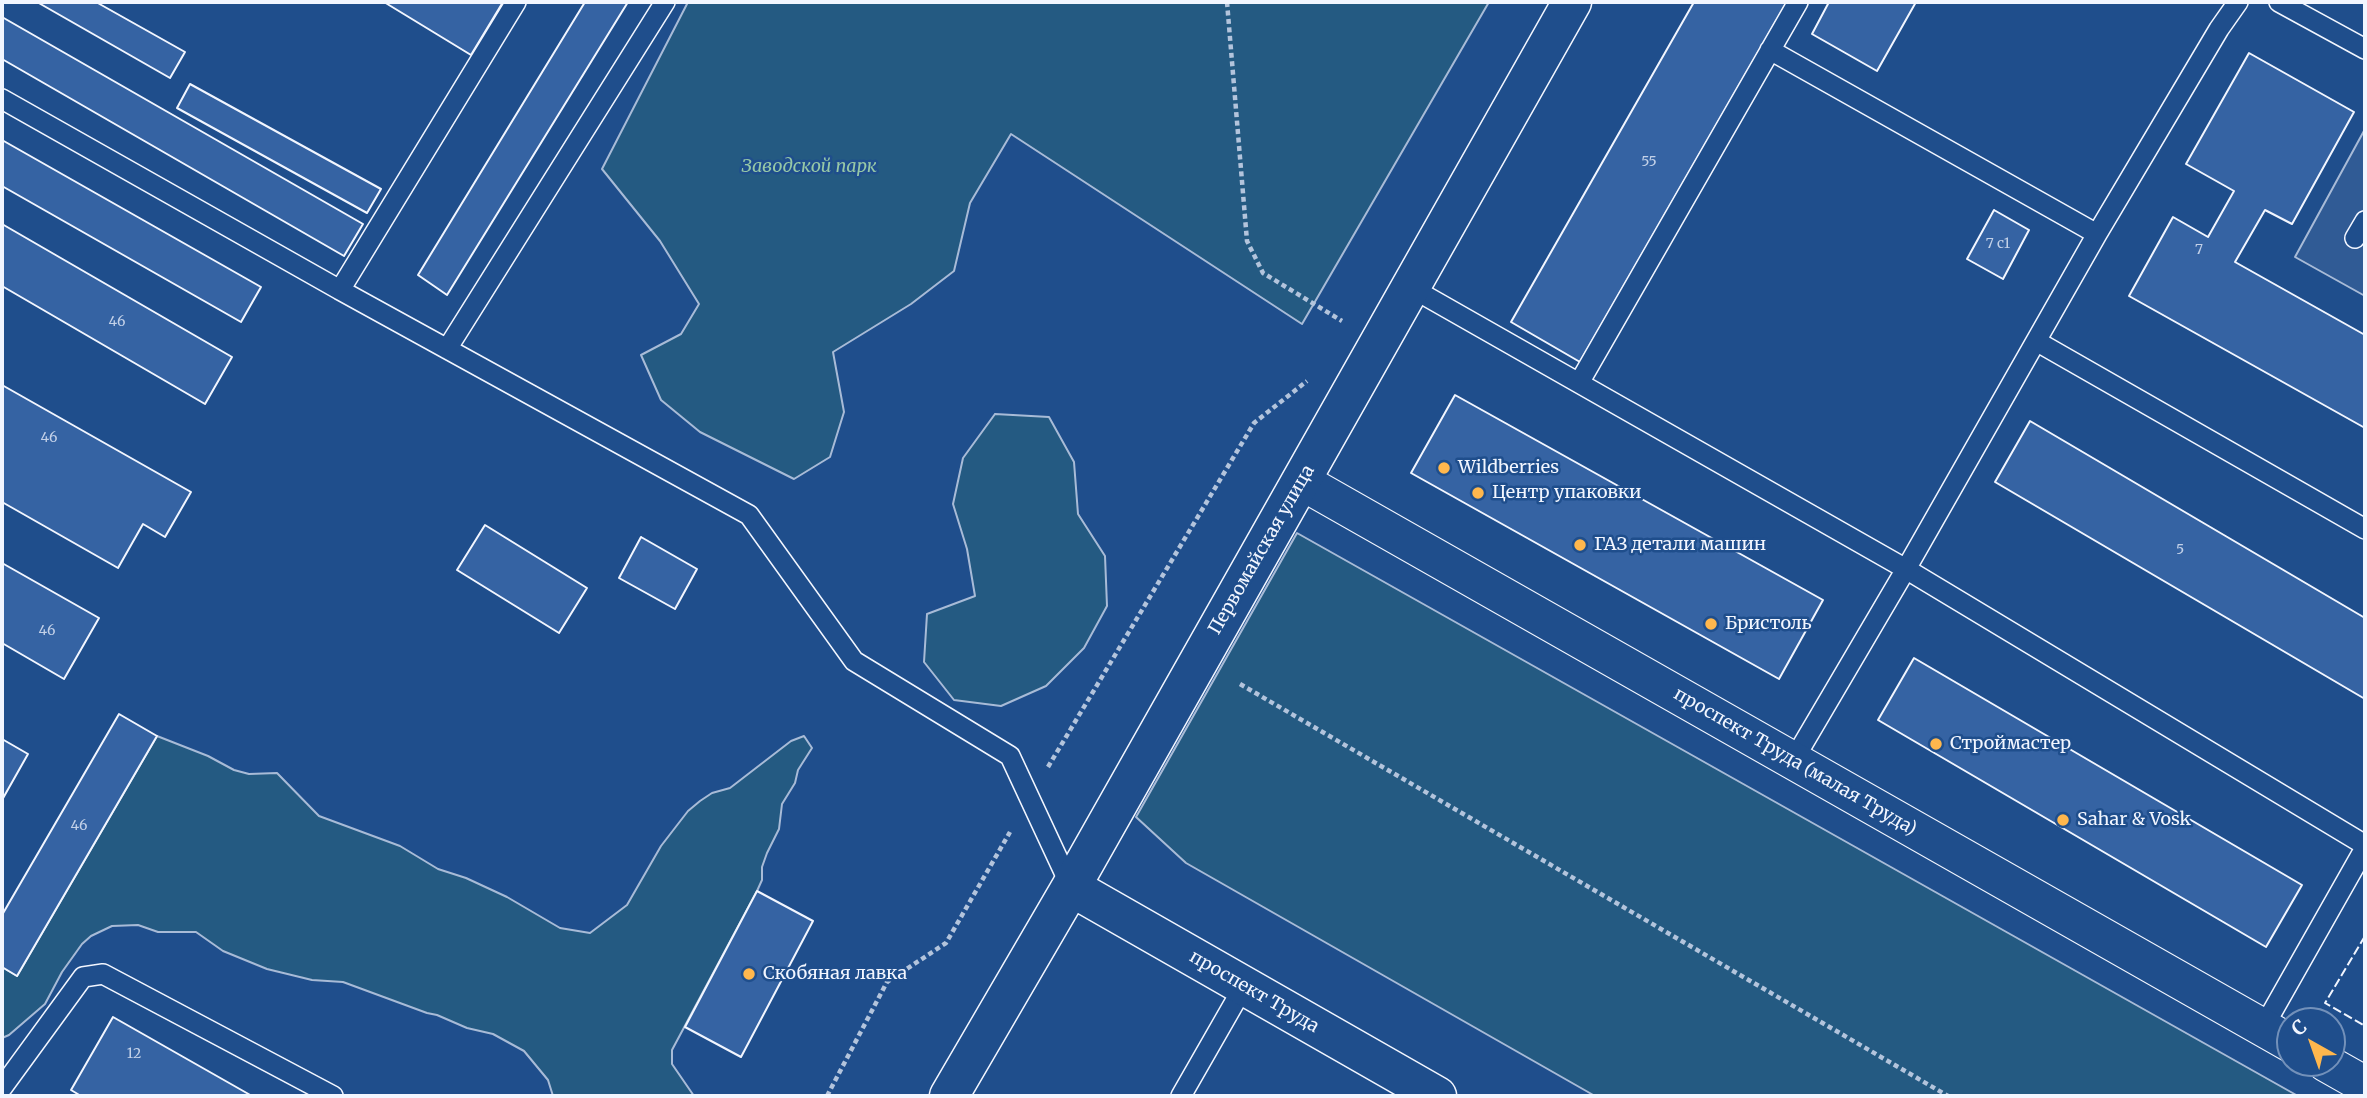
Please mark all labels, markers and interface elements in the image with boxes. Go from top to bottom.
house number: 55 [1641,154,1657,170]
park label: Заводской парк [741,156,877,178]
house number: 7 с1 [1986,236,2010,252]
house number: 7 [2195,242,2203,258]
house number: 46 [109,314,125,330]
house number: 46 [41,430,57,446]
place label: Wildberries [1458,457,1559,479]
marker: Wildberries [1436,460,1452,476]
street label: Первомайская улица [1205,461,1319,639]
place label: Центр упаковки [1492,482,1642,504]
marker: Центр упаковки [1470,485,1486,501]
place label: ГАЗ детали машин [1594,534,1766,556]
marker: ГАЗ детали машин [1572,537,1588,553]
house number: 5 [2176,542,2184,558]
place label: Бристоль [1725,613,1812,635]
marker: Бристоль [1703,616,1719,632]
house number: 46 [39,623,55,639]
street label: проспект Труда (малая Труда) [1670,683,1920,841]
place label: Строймастер [1950,733,2071,755]
marker: Строймастер [1928,736,1944,752]
place label: Sahar & Vosk [2077,809,2191,831]
marker: Sahar & Vosk [2055,812,2071,828]
house number: 46 [71,818,87,834]
street label: проспект Труда [1185,946,1323,1038]
place label: Скобяная лавка [763,963,907,985]
marker: Скобяная лавка [741,966,757,982]
north arrow [2276,1007,2346,1077]
text: С [2286,1014,2311,1041]
house number: 12 [127,1046,141,1062]

